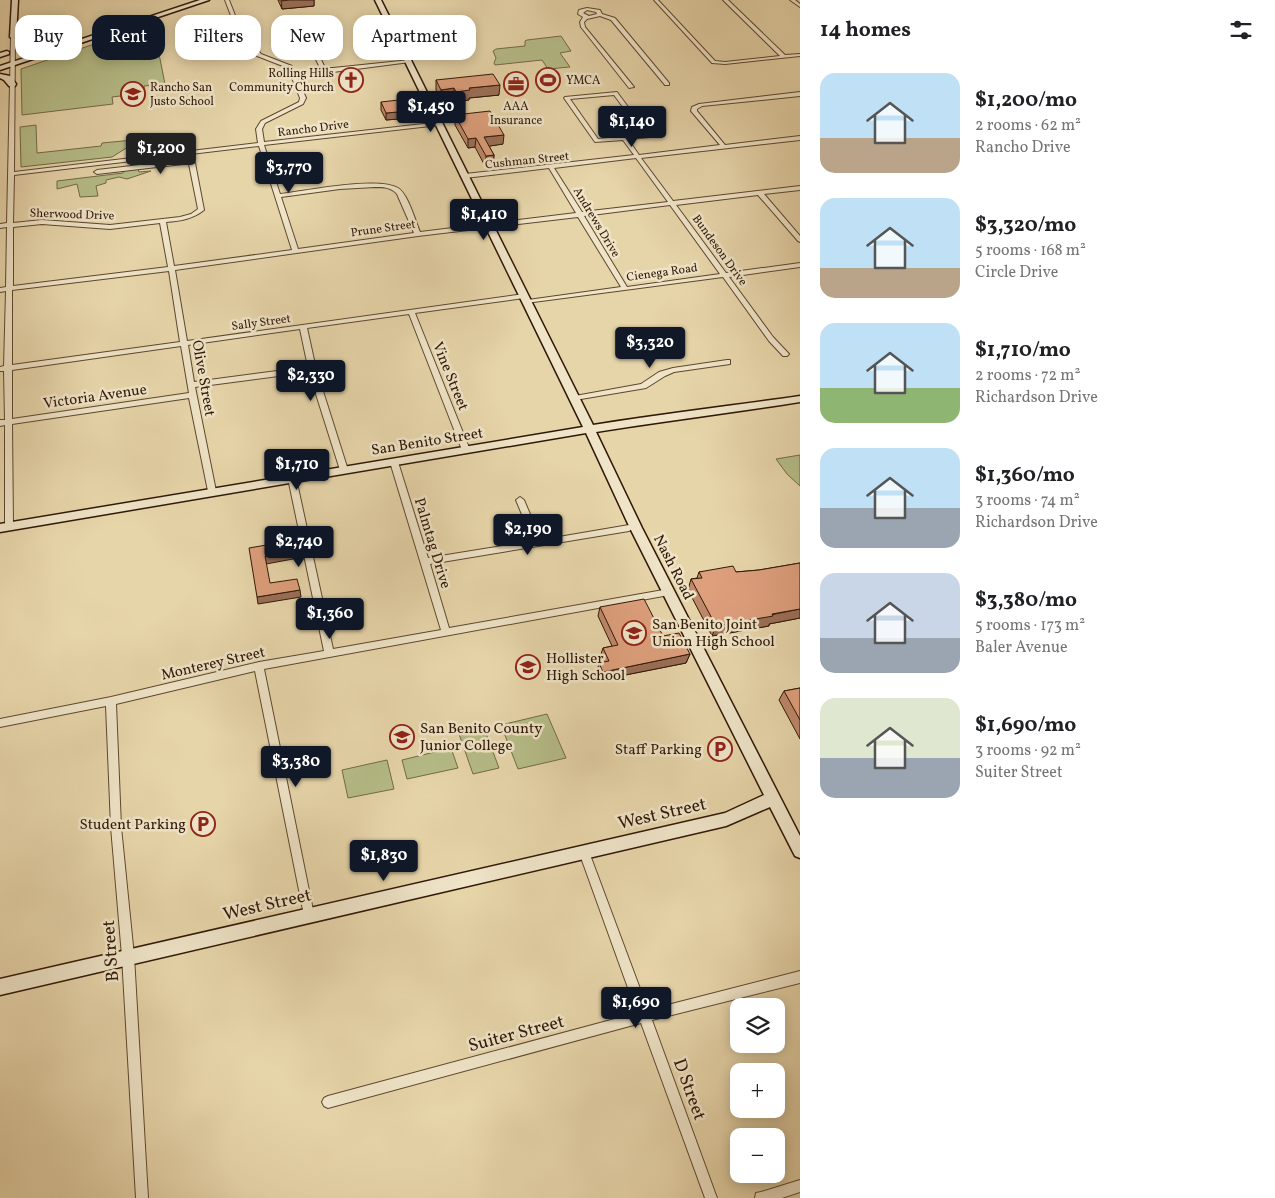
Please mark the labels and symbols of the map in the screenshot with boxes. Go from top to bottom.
place label: Rolling Hills Community Church [229,66,334,96]
church icon: Rolling Hills Community Church [338,67,364,93]
sports icon: YMCA [535,67,561,93]
office icon: AAA Insurance [503,71,529,97]
place label: YMCA [566,73,601,89]
place label: Rancho San Justo School [150,80,214,110]
school or university icon: Rancho San Justo School [120,81,146,107]
pin: $1,450 [390,90,472,133]
place label: AAA Insurance [490,99,543,129]
pin: $1,140 [591,106,673,148]
street label: Rancho Drive [277,117,350,141]
pin: $1,200 [120,132,202,175]
street label: Cushman Street [484,149,570,173]
pin: $3,770 [248,152,330,194]
street label: Andrews Drive [569,184,624,261]
pin: $1,410 [443,198,525,241]
street label: Sherwood Drive [29,206,115,224]
street label: Bundeson Drive [688,212,751,290]
street label: Prune Street [350,217,417,241]
street label: Cienega Road [626,260,699,286]
street label: Sally Street [230,311,292,335]
pin: $3,320 [609,326,691,369]
street label: Olive Street [185,338,220,418]
street label: Vine Street [426,339,473,414]
pin: $2,330 [270,360,352,402]
street label: Victoria Avenue [42,380,148,415]
street label: San Benito Street [370,423,485,462]
pin: $1,710 [256,448,338,491]
street label: Palmtag Drive [408,495,455,591]
pin: $2,190 [487,514,569,556]
pin: $2,740 [258,526,340,568]
street label: Nash Road [647,531,698,604]
pin: $1,360 [289,598,371,640]
place label: San Benito Joint Union High School [652,615,775,653]
school or university icon: San Benito Joint Union High School [621,620,647,646]
street label: Monterey Street [159,642,267,687]
place label: Hollister High School [546,649,625,687]
school or university icon: Hollister High School [515,654,541,680]
place label: San Benito County Junior College [420,719,542,757]
school or university icon: San Benito County Junior College [389,724,415,750]
parking icon: Staff Parking [707,736,733,762]
place label: Staff Parking [615,740,702,761]
pin: $3,380 [255,746,337,788]
street label: West Street [616,792,709,837]
parking icon: Student Parking [190,811,216,837]
place label: Student Parking [79,815,186,836]
pin: $1,830 [343,840,425,882]
street label: West Street [221,883,314,928]
street label: B Street [97,919,126,983]
pin: $1,690 [595,986,677,1029]
street label: Suiter Street [466,1010,567,1059]
street label: D Street [666,1055,711,1124]

